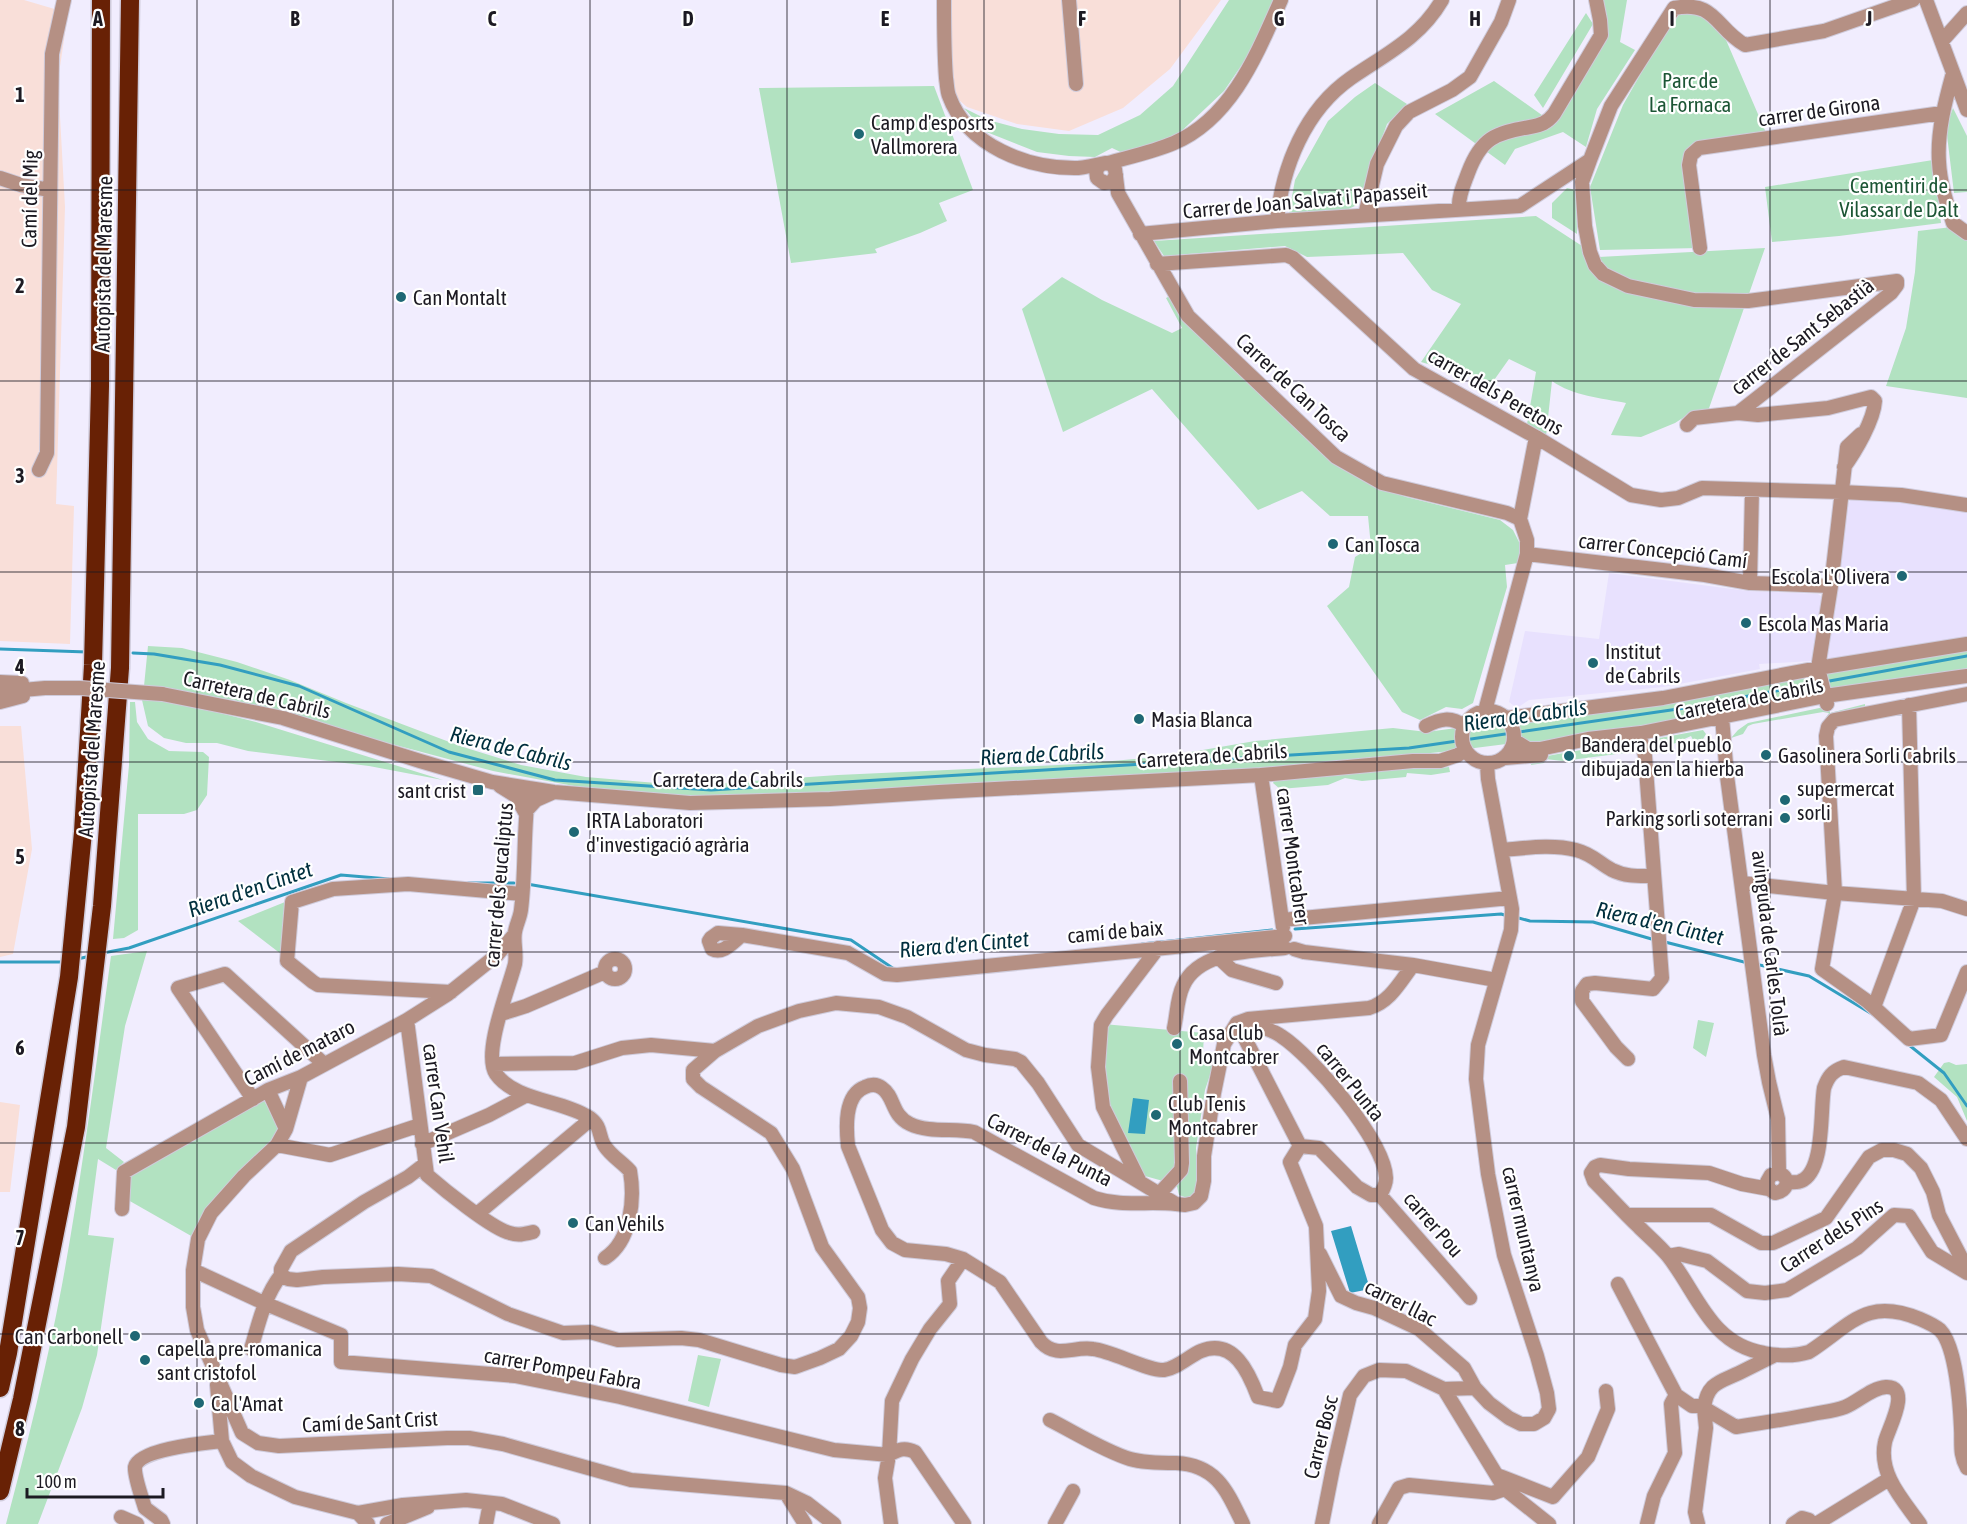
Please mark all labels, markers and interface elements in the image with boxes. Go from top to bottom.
text: A [92,7,103,30]
text: B [290,7,300,30]
text: C [488,7,497,30]
text: D [682,7,694,30]
text: E [881,7,890,30]
text: F [1078,7,1086,30]
text: G [1274,7,1285,30]
text: H [1469,7,1481,30]
text: I [1669,7,1675,30]
text: J [1865,7,1872,30]
park label: Parc de La Fornaca [1649,68,1731,116]
text: 1 [15,83,25,106]
street label: carrer de Girona [1756,90,1882,130]
place label: Camp d'esposrts Vallmorera [871,110,994,158]
marker: Camp d'esposrts Vallmorera [852,127,866,141]
street label: Camí del Mig [16,150,42,248]
park label: Cementiri de Vilassar de Dalt [1839,173,1959,221]
street label: Autopista del Maresme [89,176,117,352]
street label: Carrer de Joan Salvat i Papasseit [1182,177,1428,223]
street label: carrer de Sant Sebastià [1726,273,1878,399]
text: 2 [15,274,25,297]
place label: Can Montalt [413,285,507,309]
marker: Can Montalt [394,290,408,304]
street label: Carrer de Can Tosca [1232,328,1356,446]
street label: carrer dels Peretons [1424,342,1568,440]
text: 3 [15,464,25,487]
street label: carrer Concepció Camí [1577,528,1749,572]
place label: Can Tosca [1345,532,1420,556]
marker: Can Tosca [1326,537,1340,551]
place label: Escola L'Olivera [1771,564,1890,588]
marker: Escola L'Olivera [1895,569,1909,583]
place label: Escola Mas Maria [1758,611,1889,635]
marker: Escola Mas Maria [1739,616,1753,630]
place label: Institut de Cabrils [1605,639,1681,687]
text: 4 [14,655,25,678]
marker: Institut de Cabrils [1586,656,1600,670]
street label: Autopista del Maresme [73,660,109,838]
street label: Carretera de Cabrils [181,665,333,723]
street label: Carretera de Cabrils [1673,672,1825,724]
water label: Riera de Cabrils [1462,693,1589,737]
place label: Masia Blanca [1151,707,1253,731]
marker: Masia Blanca [1132,712,1146,726]
water label: Riera de Cabrils [448,720,575,776]
place label: Bandera del pueblo dibujada en la hierba [1581,732,1744,780]
water label: Riera de Cabrils [979,738,1105,770]
street label: Carretera de Cabrils [1136,738,1288,772]
place label: Gasolinera Sorli Cabrils [1778,743,1956,767]
marker: Gasolinera Sorli Cabrils [1759,748,1773,762]
marker: Bandera del pueblo dibujada en la hierba [1562,749,1576,763]
street label: Carretera de Cabrils [653,767,803,791]
place label: supermercat sorli [1797,776,1895,824]
place label: sant crist [397,778,466,802]
marker: sant crist [471,783,485,797]
street label: carrer Montcabrer [1273,786,1316,927]
marker: supermercat sorli [1778,793,1792,807]
street label: carrer dels eucaliptus [479,802,517,968]
place label: Parking sorli soterrani [1605,806,1773,830]
place label: IRTA Laboratori d'investigació agrària [586,808,750,856]
marker: Parking sorli soterrani [1778,811,1792,825]
marker: IRTA Laboratori d'investigació agrària [567,825,581,839]
text: 5 [15,845,25,868]
street label: avinguda de Carles Tolrà [1748,849,1794,1037]
water label: Riera d'en Cintet [184,855,316,922]
water label: Riera d'en Cintet [1594,896,1727,950]
street label: camí de baix [1066,915,1164,947]
water label: Riera d'en Cintet [898,925,1031,963]
street label: Camí de mataro [240,1014,358,1090]
place label: Casa Club Montcabrer [1189,1020,1279,1068]
text: 6 [15,1036,25,1059]
marker: Casa Club Montcabrer [1170,1037,1184,1051]
street label: carrer Punta [1312,1037,1390,1125]
street label: carrer Can Vehil [419,1042,459,1165]
place label: Club Tenis Montcabrer [1168,1091,1258,1139]
street label: Carrer de la Punta [983,1107,1117,1191]
marker: Club Tenis Montcabrer [1149,1108,1163,1122]
street label: carrer muntanya [1498,1164,1550,1294]
street label: carrer Pou [1399,1186,1469,1262]
street label: Carrer dels Pins [1775,1193,1887,1277]
place label: Can Vehils [585,1211,664,1235]
marker: Can Vehils [566,1216,580,1230]
text: 7 [15,1226,25,1249]
street label: carrer llac [1361,1274,1441,1330]
place label: Can Carbonell [15,1324,123,1348]
marker: Can Carbonell [128,1329,142,1343]
place label: capella pre-romanica sant cristofol [157,1336,322,1384]
street label: carrer Pompeu Fabra [482,1342,644,1394]
marker: capella pre-romanica sant cristofol [138,1353,152,1367]
place label: Ca l'Amat [211,1391,283,1415]
street label: Carrer Bosc [1298,1393,1342,1481]
marker: Ca l'Amat [192,1396,206,1410]
street label: Camí de Sant Crist [301,1405,439,1437]
text: 8 [15,1417,25,1440]
scale bar [27,1461,164,1499]
text: 100 m [36,1471,77,1492]

